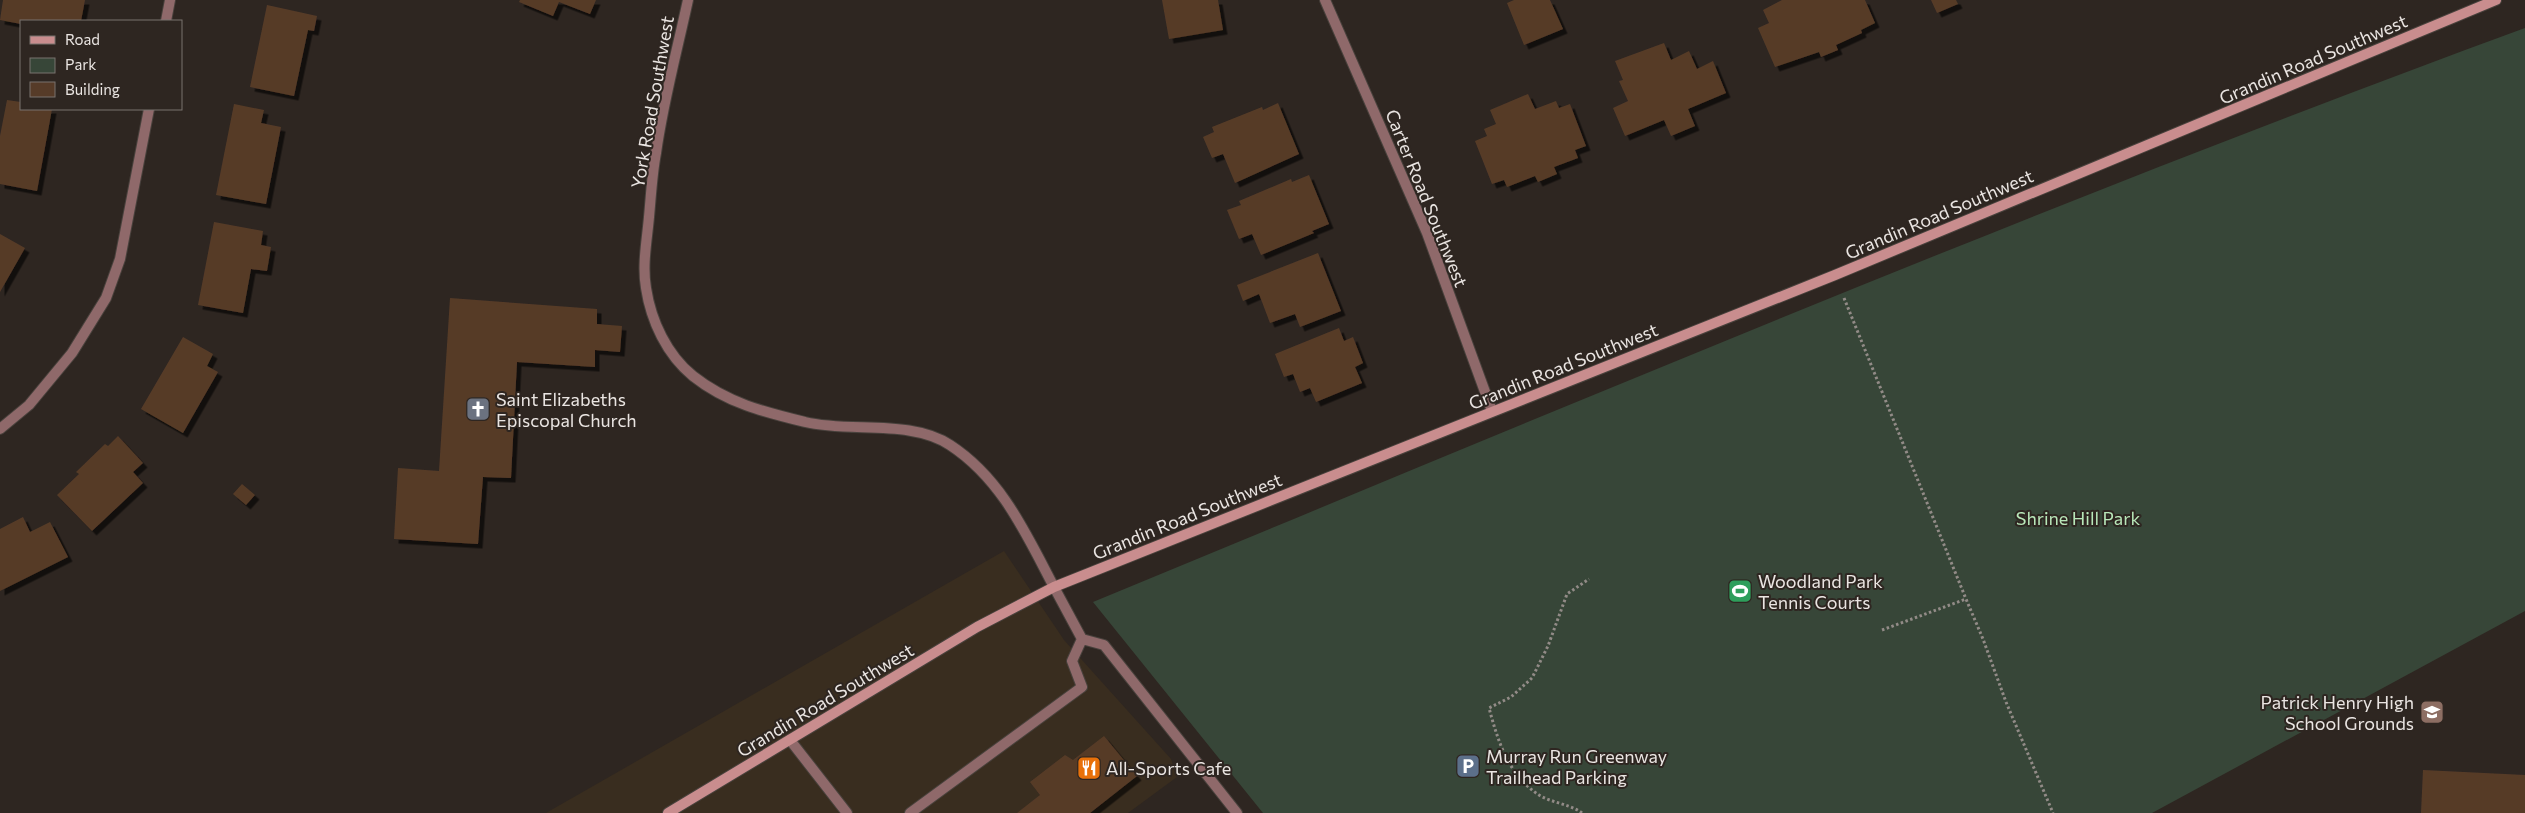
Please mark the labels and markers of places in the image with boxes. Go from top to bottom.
place label: Saint Elizabeths Episcopal Church [496,388,637,431]
church icon: Saint Elizabeths Episcopal Church [465,396,491,422]
place label: Woodland Park Tennis Courts [1758,570,1883,613]
sports icon: Woodland Park Tennis Courts [1727,578,1753,604]
place label: Patrick Henry High School Grounds [2261,691,2414,734]
school or university icon: Patrick Henry High School Grounds [2419,699,2445,725]
place label: Murray Run Greenway Trailhead Parking [1486,745,1667,788]
parking icon: Murray Run Greenway Trailhead Parking [1455,753,1481,779]
restaurant icon: All-Sports Cafe [1076,755,1102,781]
place label: All-Sports Cafe [1106,757,1231,779]

